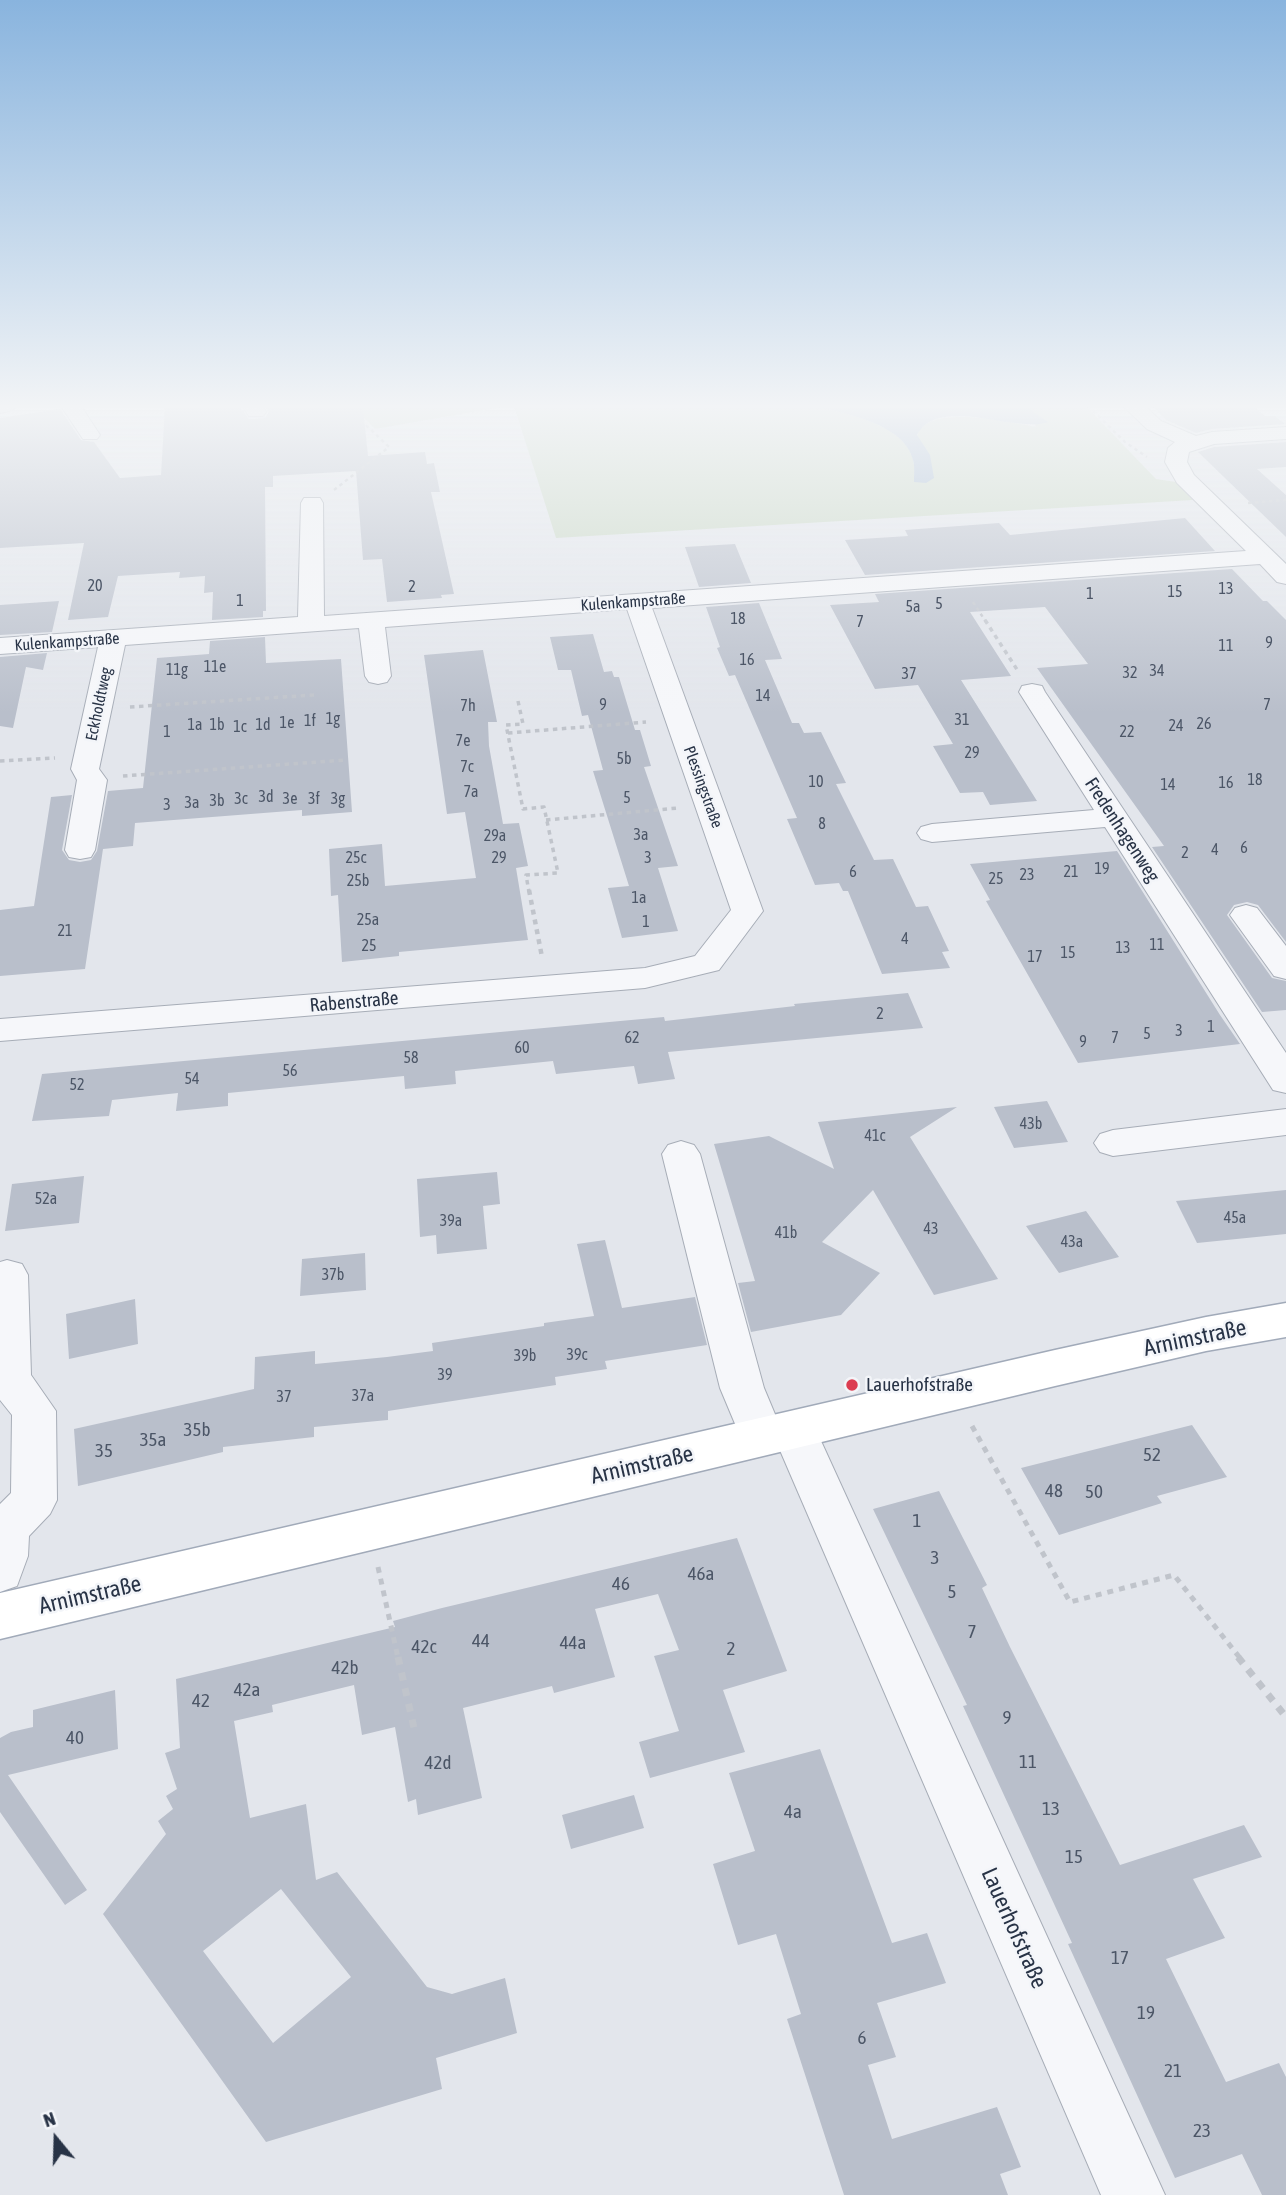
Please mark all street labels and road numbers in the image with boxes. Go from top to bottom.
street label: Kulenkampstraße [580,589,686,615]
street label: Kulenkampstraße [14,629,120,655]
street label: Eckholdtweg [82,665,116,743]
street label: Plessingstraße [679,743,727,831]
street label: Fredenhagenweg [1080,774,1164,886]
street label: Rabenstraße [309,987,399,1017]
street label: Arnimstraße [1141,1314,1249,1362]
street label: Arnimstraße [588,1440,696,1490]
street label: Arnimstraße [36,1570,144,1620]
street label: Lauerhofstraße [975,1863,1053,1993]

